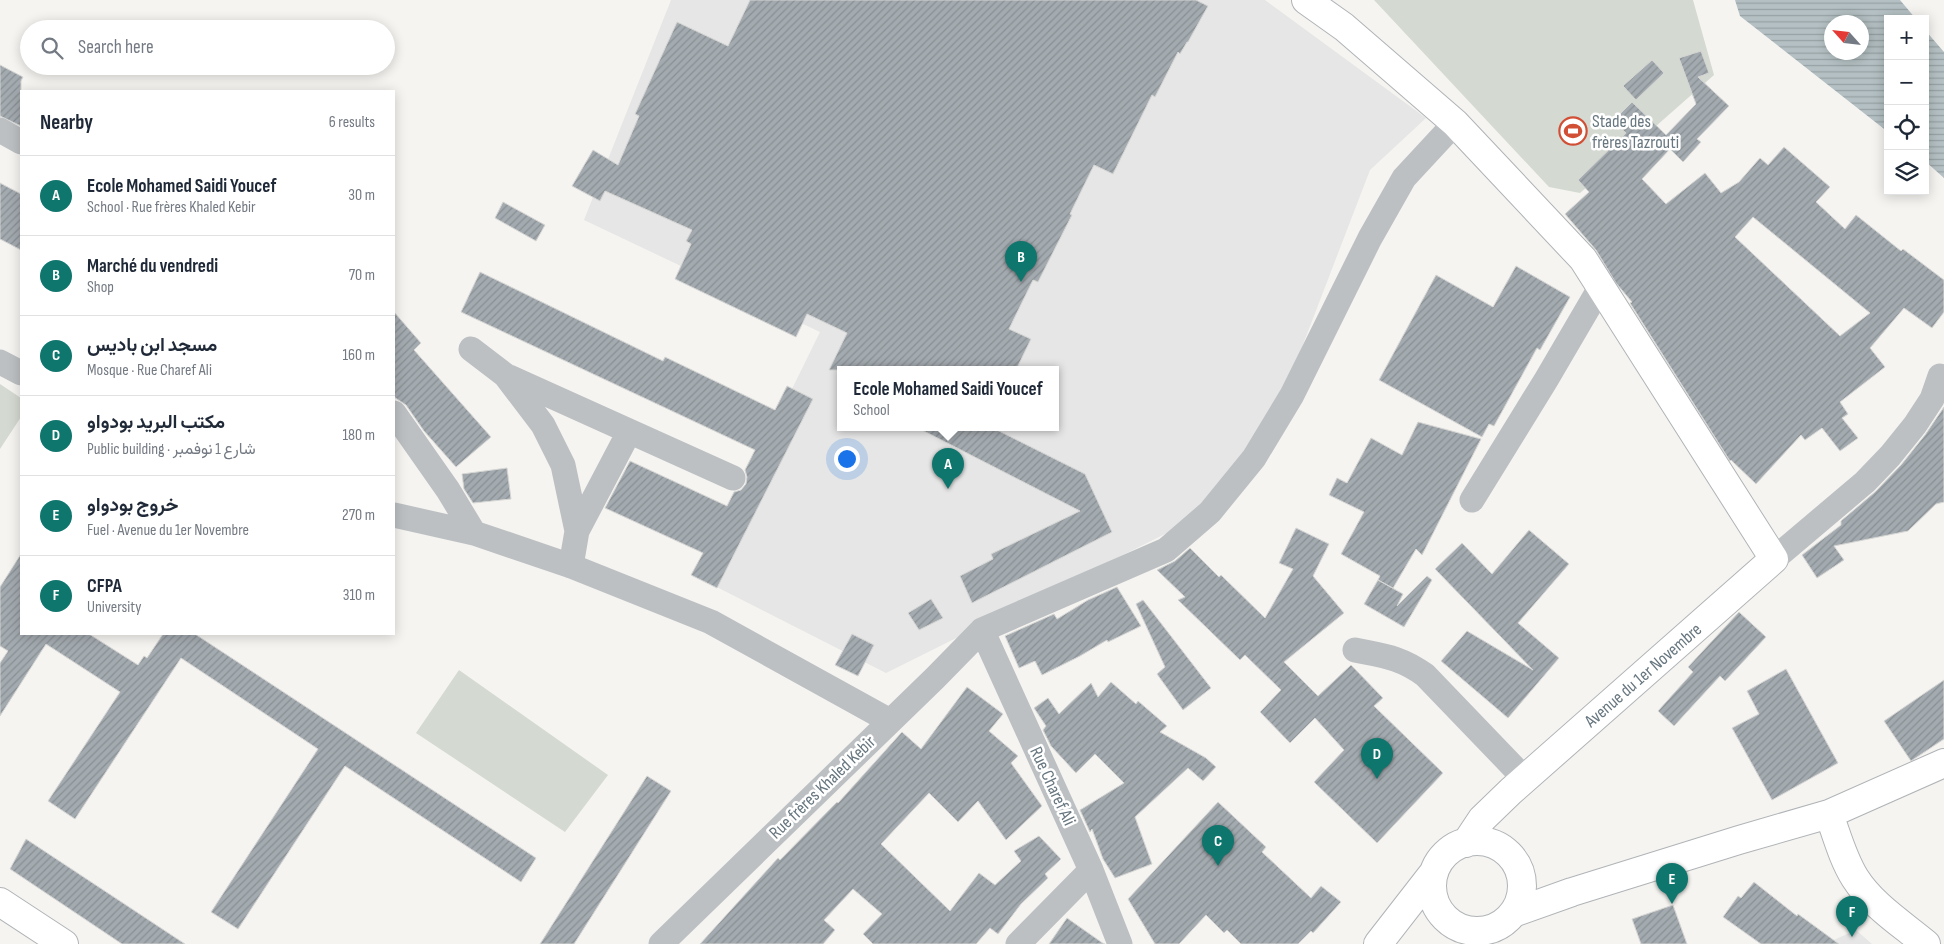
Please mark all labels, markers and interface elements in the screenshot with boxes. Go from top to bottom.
north arrow [1824,15,1869,60]
map controls [1884,15,1929,195]
button: + [1884,15,1929,60]
search box [20,20,395,75]
icon: search [38,34,66,62]
text: Search here [78,36,154,59]
button: − [1884,60,1929,105]
button: locate [1884,105,1929,150]
text: Nearby [40,110,93,135]
place label: Stade des frères Tazrouti [1592,111,1679,153]
text: 6 results [329,113,375,132]
sports icon: Stade des frères Tazrouti [1558,116,1588,146]
button: layers [1884,150,1929,195]
text: Ecole Mohamed Saidi Youcef [87,175,276,198]
text: A [52,186,60,205]
text: 30 m [348,186,375,205]
text: School · Rue frères Khaled Kebir [87,198,256,217]
pin: B [1005,241,1037,282]
text: Marché du vendredi [87,255,218,278]
text: B [52,266,60,285]
text: 70 m [349,266,375,285]
text: Shop [87,278,114,297]
text: مسجد ابن باديس [87,334,217,357]
text: C [52,346,60,365]
text: 160 m [342,346,375,365]
text: Mosque · Rue Charef Ali [87,361,212,380]
popup [837,366,1059,431]
text: Ecole Mohamed Saidi Youcef [853,378,1043,401]
text: School [853,401,890,420]
text: مكتب البريد بودواو [87,411,225,434]
text: D [52,426,60,445]
text: 180 m [342,426,375,445]
text: Public building · شارع 1 نوفمبر [87,440,256,459]
your location [834,446,860,472]
pin: A [932,448,964,489]
text: خروج بودواو [87,494,178,517]
text: E [53,506,59,525]
text: 270 m [342,506,375,525]
text: Fuel · Avenue du 1er Novembre [87,521,249,540]
text: CFPA [87,575,122,598]
text: F [53,586,59,605]
text: 310 m [343,586,375,605]
text: University [87,598,141,617]
street label: Avenue du 1er Novembre [1580,619,1706,733]
street label: Rue frères Khaled Kebir [765,731,880,843]
pin: D [1361,738,1393,779]
street label: Rue Charef Ali [1025,743,1080,829]
pin: C [1202,825,1234,866]
pin: E [1656,863,1688,904]
pin: F [1836,896,1868,937]

